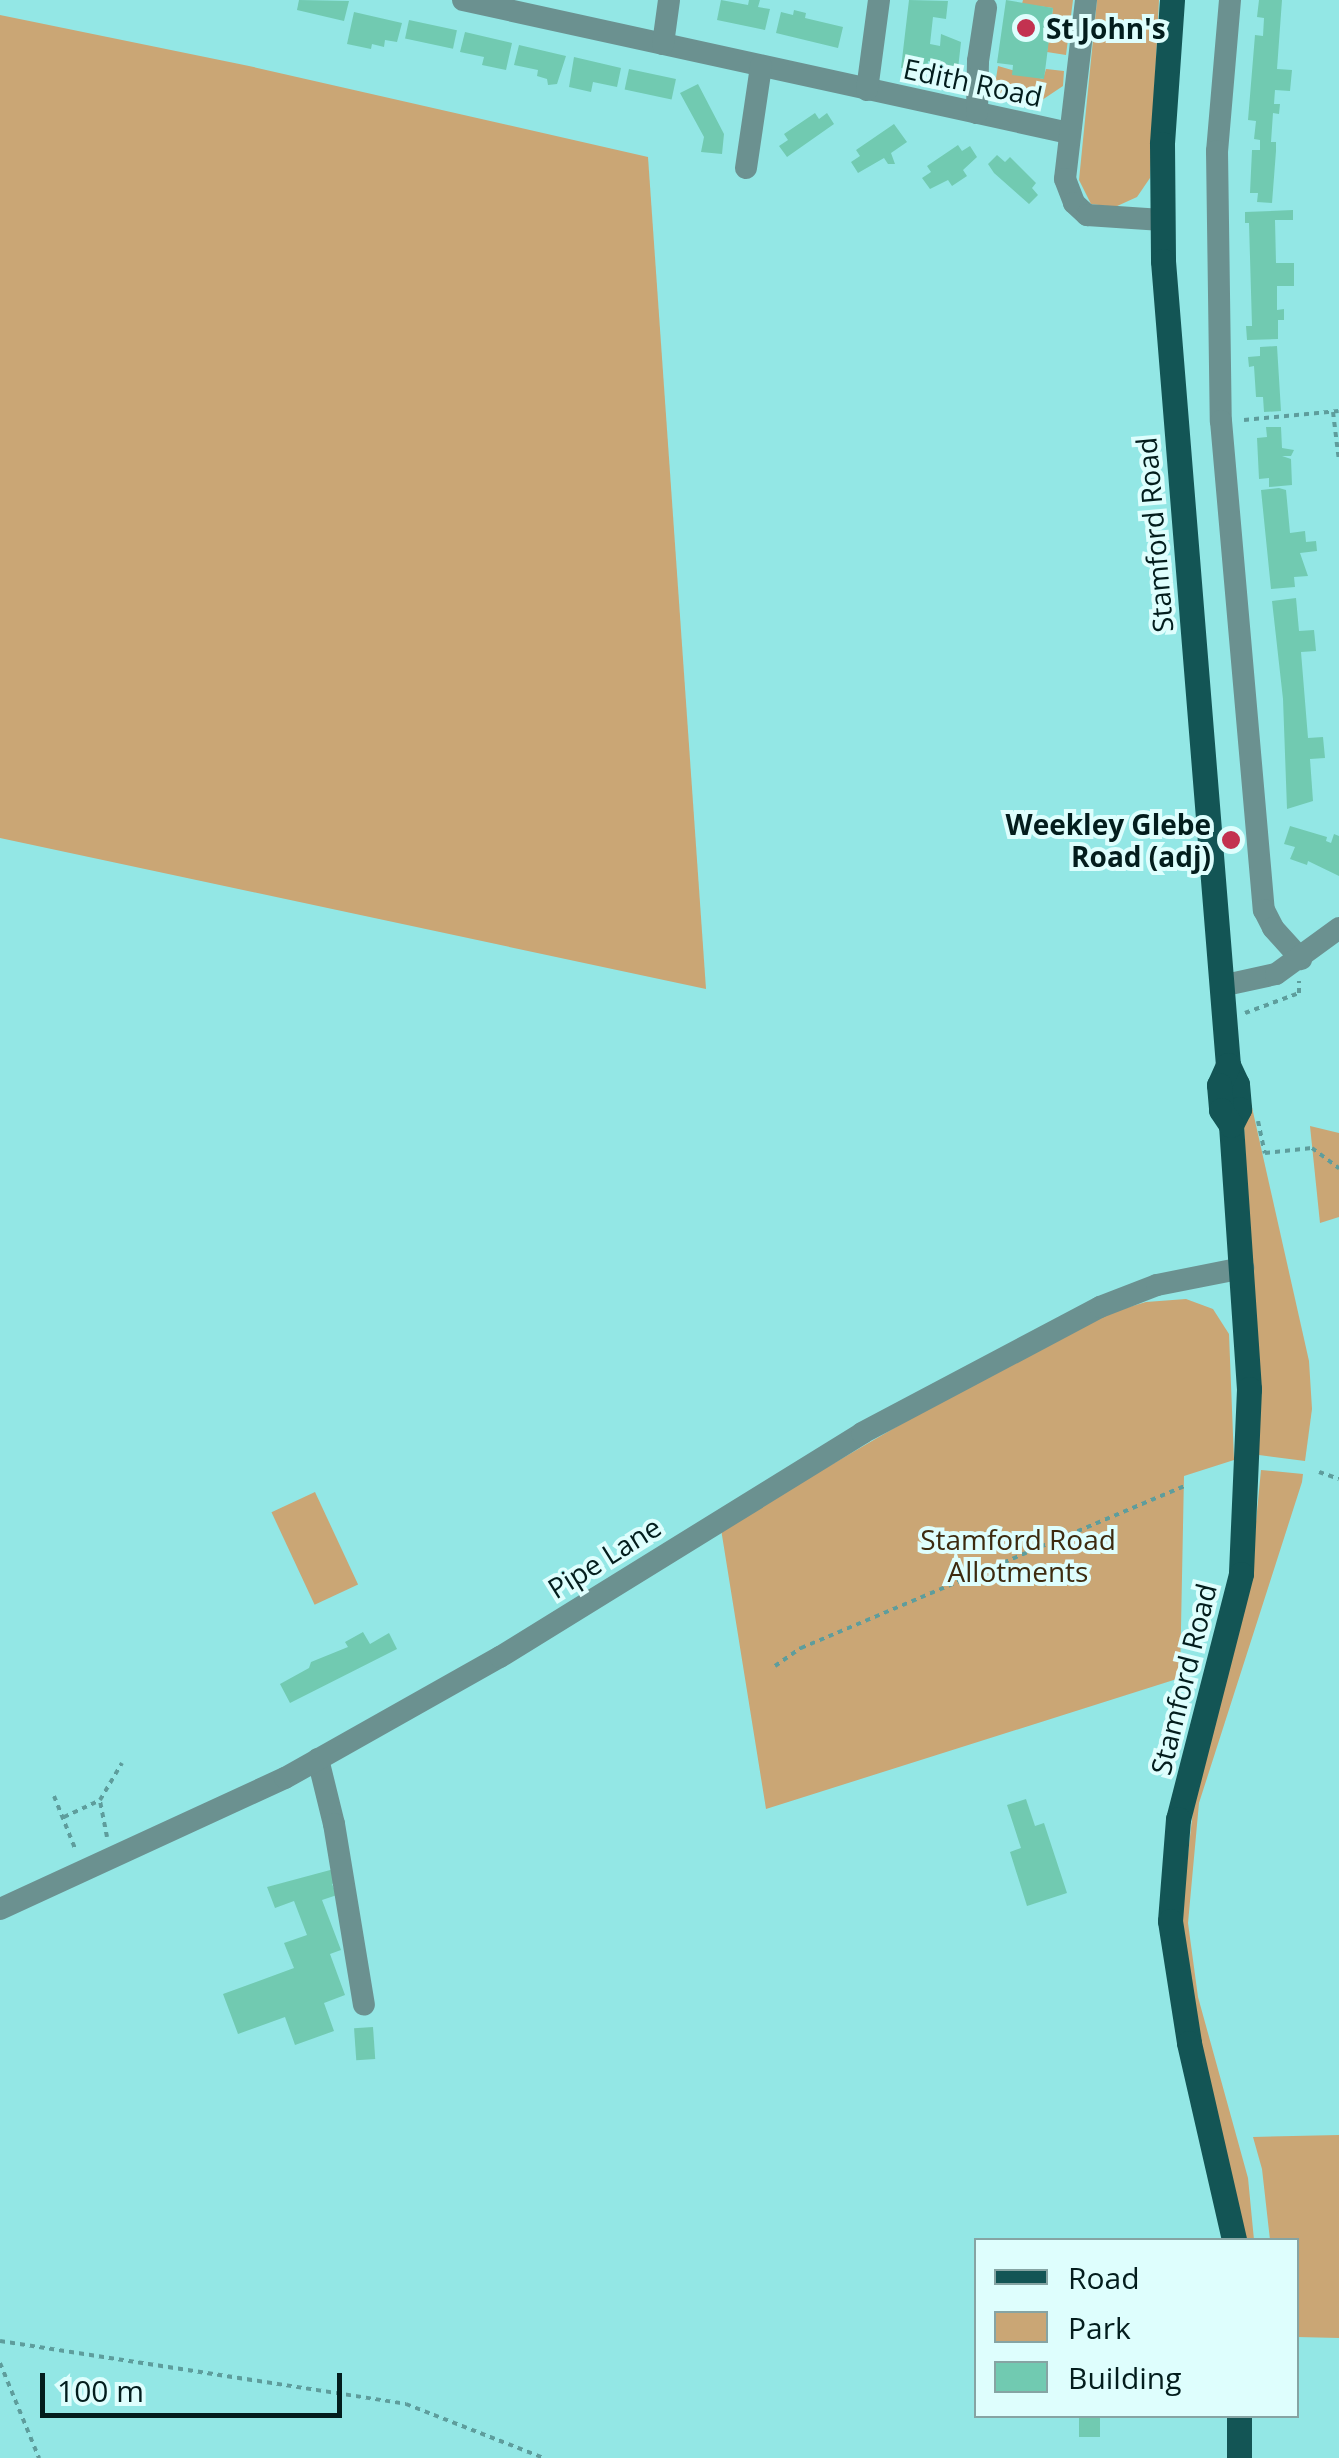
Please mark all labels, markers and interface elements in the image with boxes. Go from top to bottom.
place label: St John's [1046,11,1166,45]
marker: St John's [1015,17,1037,39]
street label: Edith Road [901,51,1045,113]
street label: Stamford Road [1129,436,1179,634]
place label: Weekley Glebe Road (adj) [1006,807,1211,873]
marker: Weekley Glebe Road (adj) [1220,829,1242,851]
street label: Pipe Lane [541,1509,667,1605]
park label: Stamford Road Allotments [920,1522,1116,1588]
street label: Stamford Road [1143,1580,1223,1778]
legend [974,2238,1299,2418]
text: Road [1068,2257,1140,2298]
text: Park [1068,2307,1131,2348]
scale bar [45,2353,348,2415]
text: Building [1068,2357,1182,2398]
text: 100 m [57,2370,144,2411]

